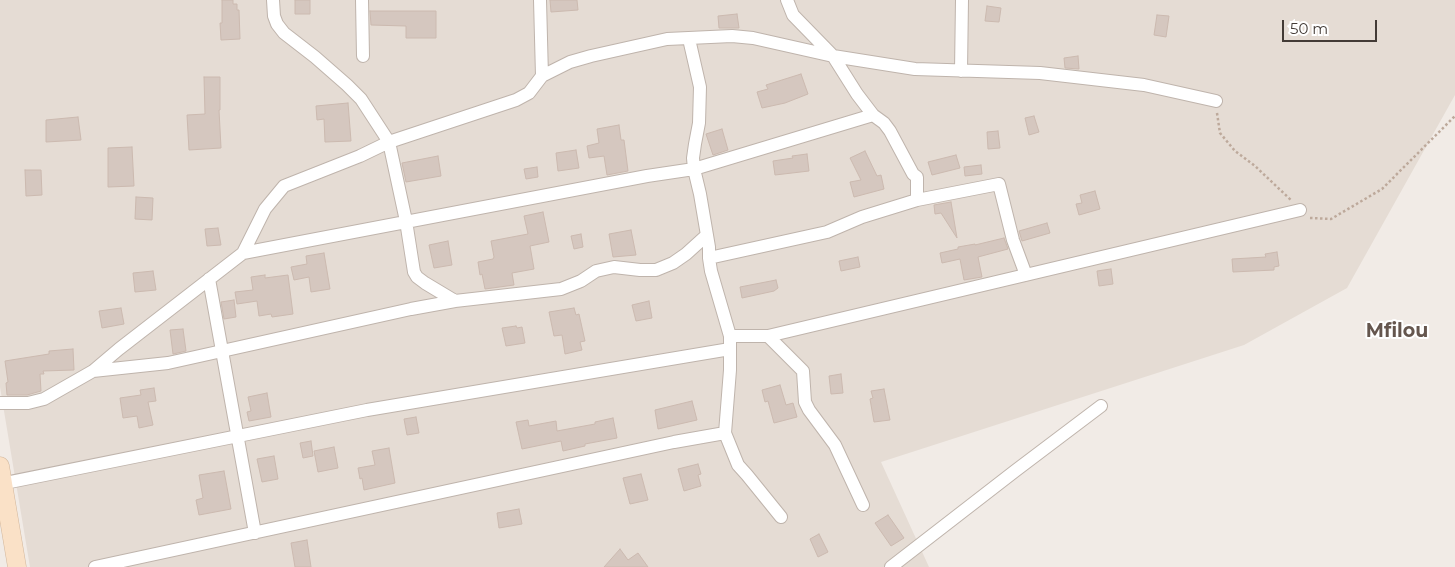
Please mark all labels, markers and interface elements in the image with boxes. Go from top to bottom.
scale bar [1285,10,1380,42]
text: 50 m [1290,19,1328,38]
district label: Mfilou [1366,320,1428,342]

